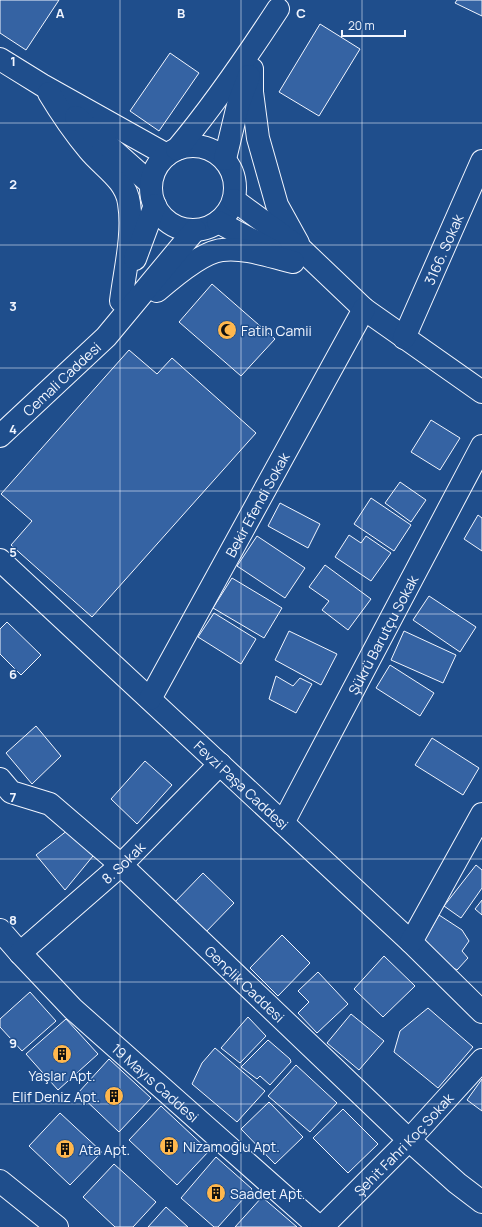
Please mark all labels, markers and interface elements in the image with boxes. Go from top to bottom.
text: A [56,4,65,22]
text: B [177,4,185,22]
text: C [296,4,306,22]
scale bar [342,12,405,38]
text: 20 m [348,17,375,34]
text: 1 [10,52,16,70]
text: 2 [9,175,17,193]
street label: 3166. Sokak [419,210,467,288]
text: 3 [9,297,17,315]
mosque icon: Fatih Camii [216,319,238,341]
place label: Fatih Camii [241,321,312,340]
street label: Cemali Caddesi [18,337,105,420]
text: 4 [9,420,17,438]
street label: Bekir Efendi Sokak [220,448,294,560]
text: 5 [9,543,17,561]
street label: Şükrü Barutçu Sokak [343,571,422,698]
text: 6 [9,665,17,683]
street label: Fevzi Paşa Caddesi [190,736,293,833]
text: 7 [10,788,17,806]
street label: 8. Sokak [97,836,149,888]
text: 8 [9,911,17,929]
street label: Gençlik Caddesi [201,941,289,1026]
text: 9 [9,1034,17,1052]
street label: 19 Mayıs Caddesi [108,1039,203,1126]
building icon: Yaşlar Apt. [51,1043,73,1065]
place label: Yaşlar Apt. [29,1066,96,1085]
building icon: Elif Deniz Apt. [103,1085,125,1107]
place label: Elif Deniz Apt. [12,1087,100,1106]
street label: Şehit Fahri Koç Sokak [349,1088,458,1200]
building icon: Nizamoğlu Apt. [158,1135,180,1157]
place label: Nizamoğlu Apt. [183,1137,280,1156]
building icon: Ata Apt. [54,1138,76,1160]
place label: Ata Apt. [79,1140,130,1159]
building icon: Saadet Apt. [205,1182,227,1204]
place label: Saadet Apt. [230,1184,305,1203]

